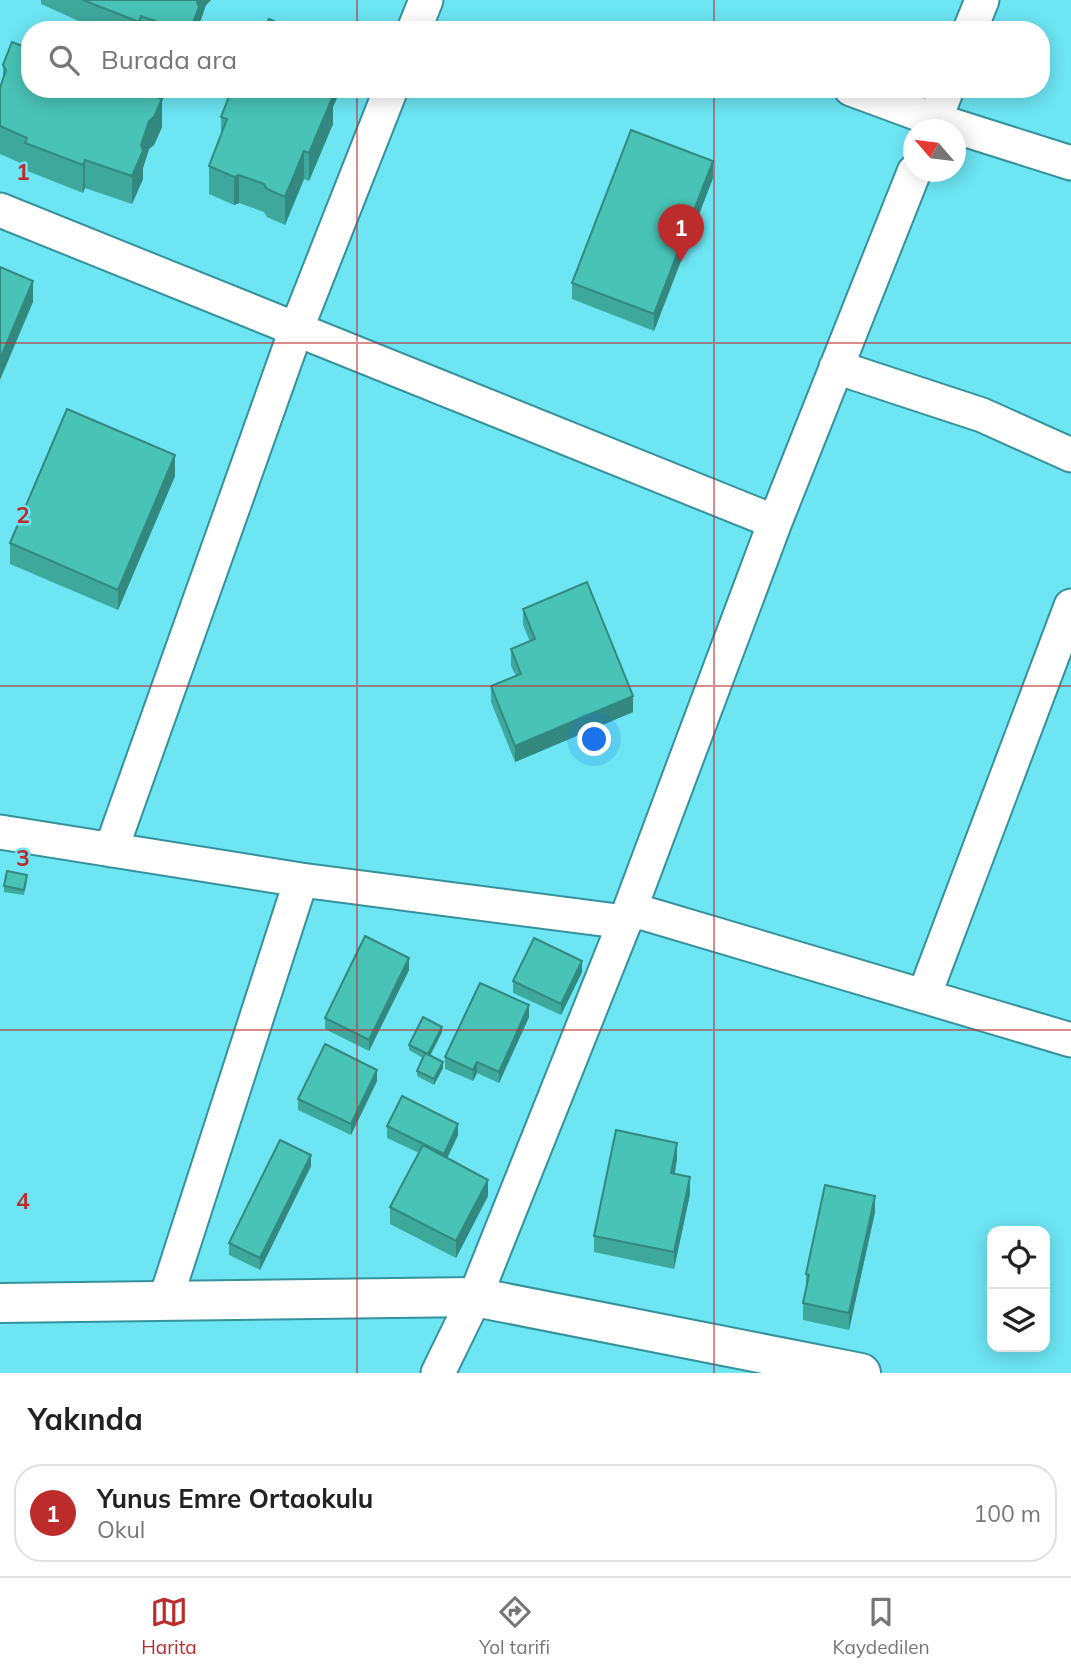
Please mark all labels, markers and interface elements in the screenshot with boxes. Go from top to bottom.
search box [21,21,1050,98]
icon: search [45,41,83,79]
text: Burada ara [101,43,237,76]
north arrow [903,119,966,182]
text: 1 [16,157,30,186]
pin: 1 [658,204,704,262]
text: 2 [16,500,30,529]
your location [577,722,611,756]
text: 3 [16,843,30,872]
text: 4 [16,1186,30,1215]
map controls [987,1226,1050,1352]
button: locate [987,1226,1050,1289]
button: layers [987,1289,1050,1352]
text: Yakında [28,1400,143,1438]
text: Yunus Emre Ortaokulu [97,1482,373,1515]
text: 1 [46,1499,60,1528]
text: 100 m [973,1499,1041,1528]
text: Okul [97,1515,145,1544]
tab: Harita [141,1593,197,1659]
tab: Yol tarifi [479,1593,550,1659]
tab: Kaydedilen [833,1593,930,1659]

